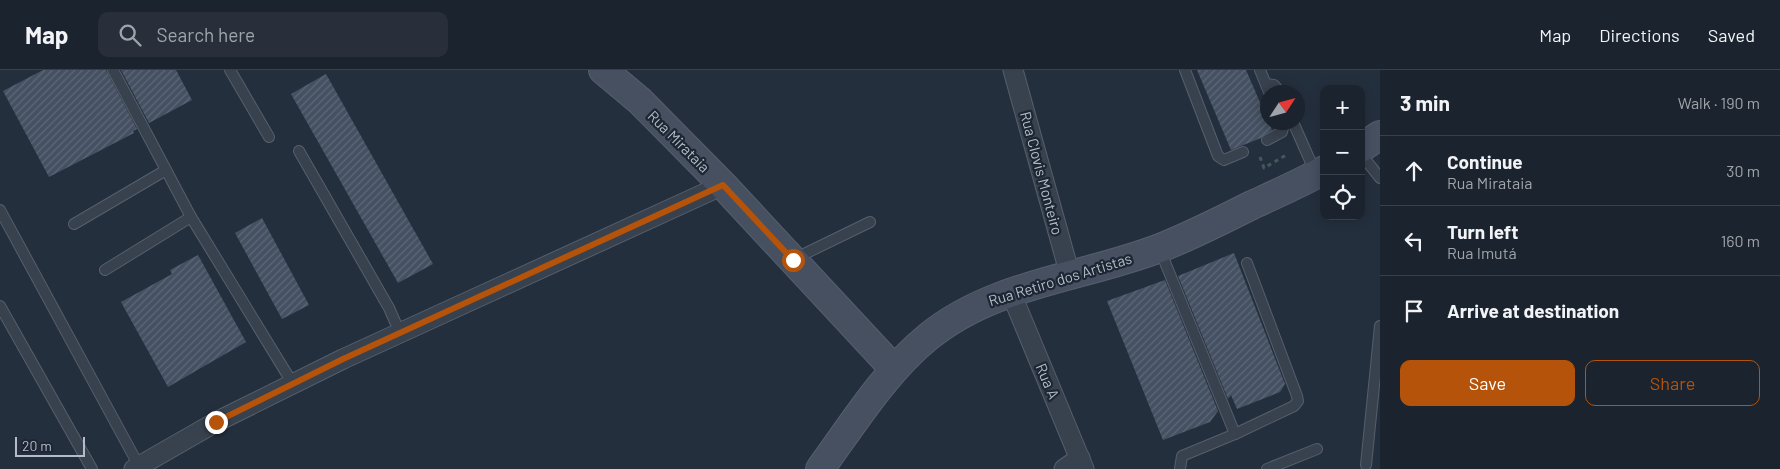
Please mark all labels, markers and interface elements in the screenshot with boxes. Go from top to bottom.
search box [98,12,448,57]
text: Map [25,20,68,49]
icon: search [116,21,144,49]
text: Search here [156,23,255,46]
text: Map [1539,24,1571,46]
text: Directions [1599,24,1680,46]
text: Saved [1708,24,1755,46]
north arrow [1260,85,1305,130]
map controls [1320,85,1365,220]
button: + [1320,85,1365,130]
text: 3 min [1400,90,1450,115]
text: Walk · 190 m [1678,93,1760,112]
street label: Rua Mirataia [644,106,714,176]
street label: Rua Clovis Monteiro [1017,109,1067,237]
button: − [1320,130,1365,175]
text: Continue [1447,150,1523,173]
icon: ahead [1400,157,1428,185]
text: 30 m [1726,161,1760,180]
text: Rua Mirataia [1447,173,1532,192]
button: locate [1320,175,1365,220]
text: Turn left [1447,220,1518,243]
icon: left [1400,227,1428,255]
text: 160 m [1721,231,1760,250]
text: Rua Imutá [1447,243,1517,262]
route start [782,249,805,272]
street label: Rua Retiro dos Artistas [986,249,1134,309]
icon: arrive [1400,297,1428,325]
text: Arrive at destination [1447,299,1619,322]
street label: Rua A [1032,360,1064,402]
button: Save [1400,360,1575,406]
button: Share [1585,360,1760,406]
route end [205,411,228,434]
scale bar [15,434,85,457]
text: 20 m [22,437,52,454]

